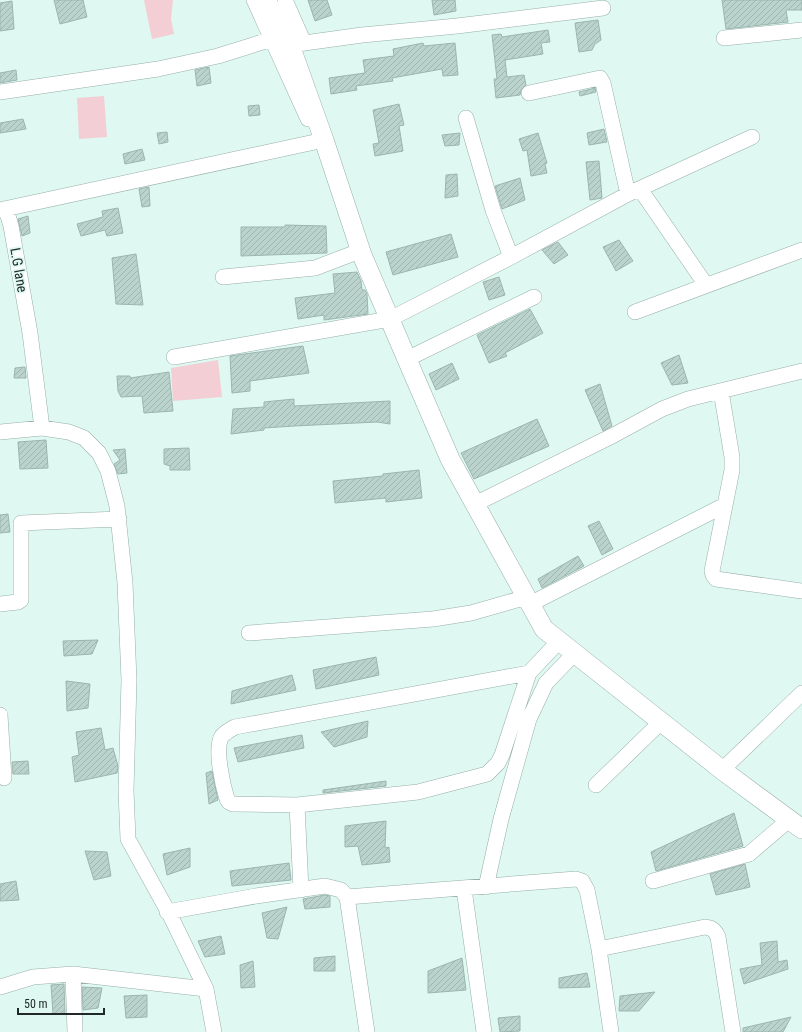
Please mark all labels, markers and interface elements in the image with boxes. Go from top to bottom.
street label: L.G lane [7,246,31,294]
scale bar [18,990,104,1016]
text: 50 m [24,997,48,1011]

